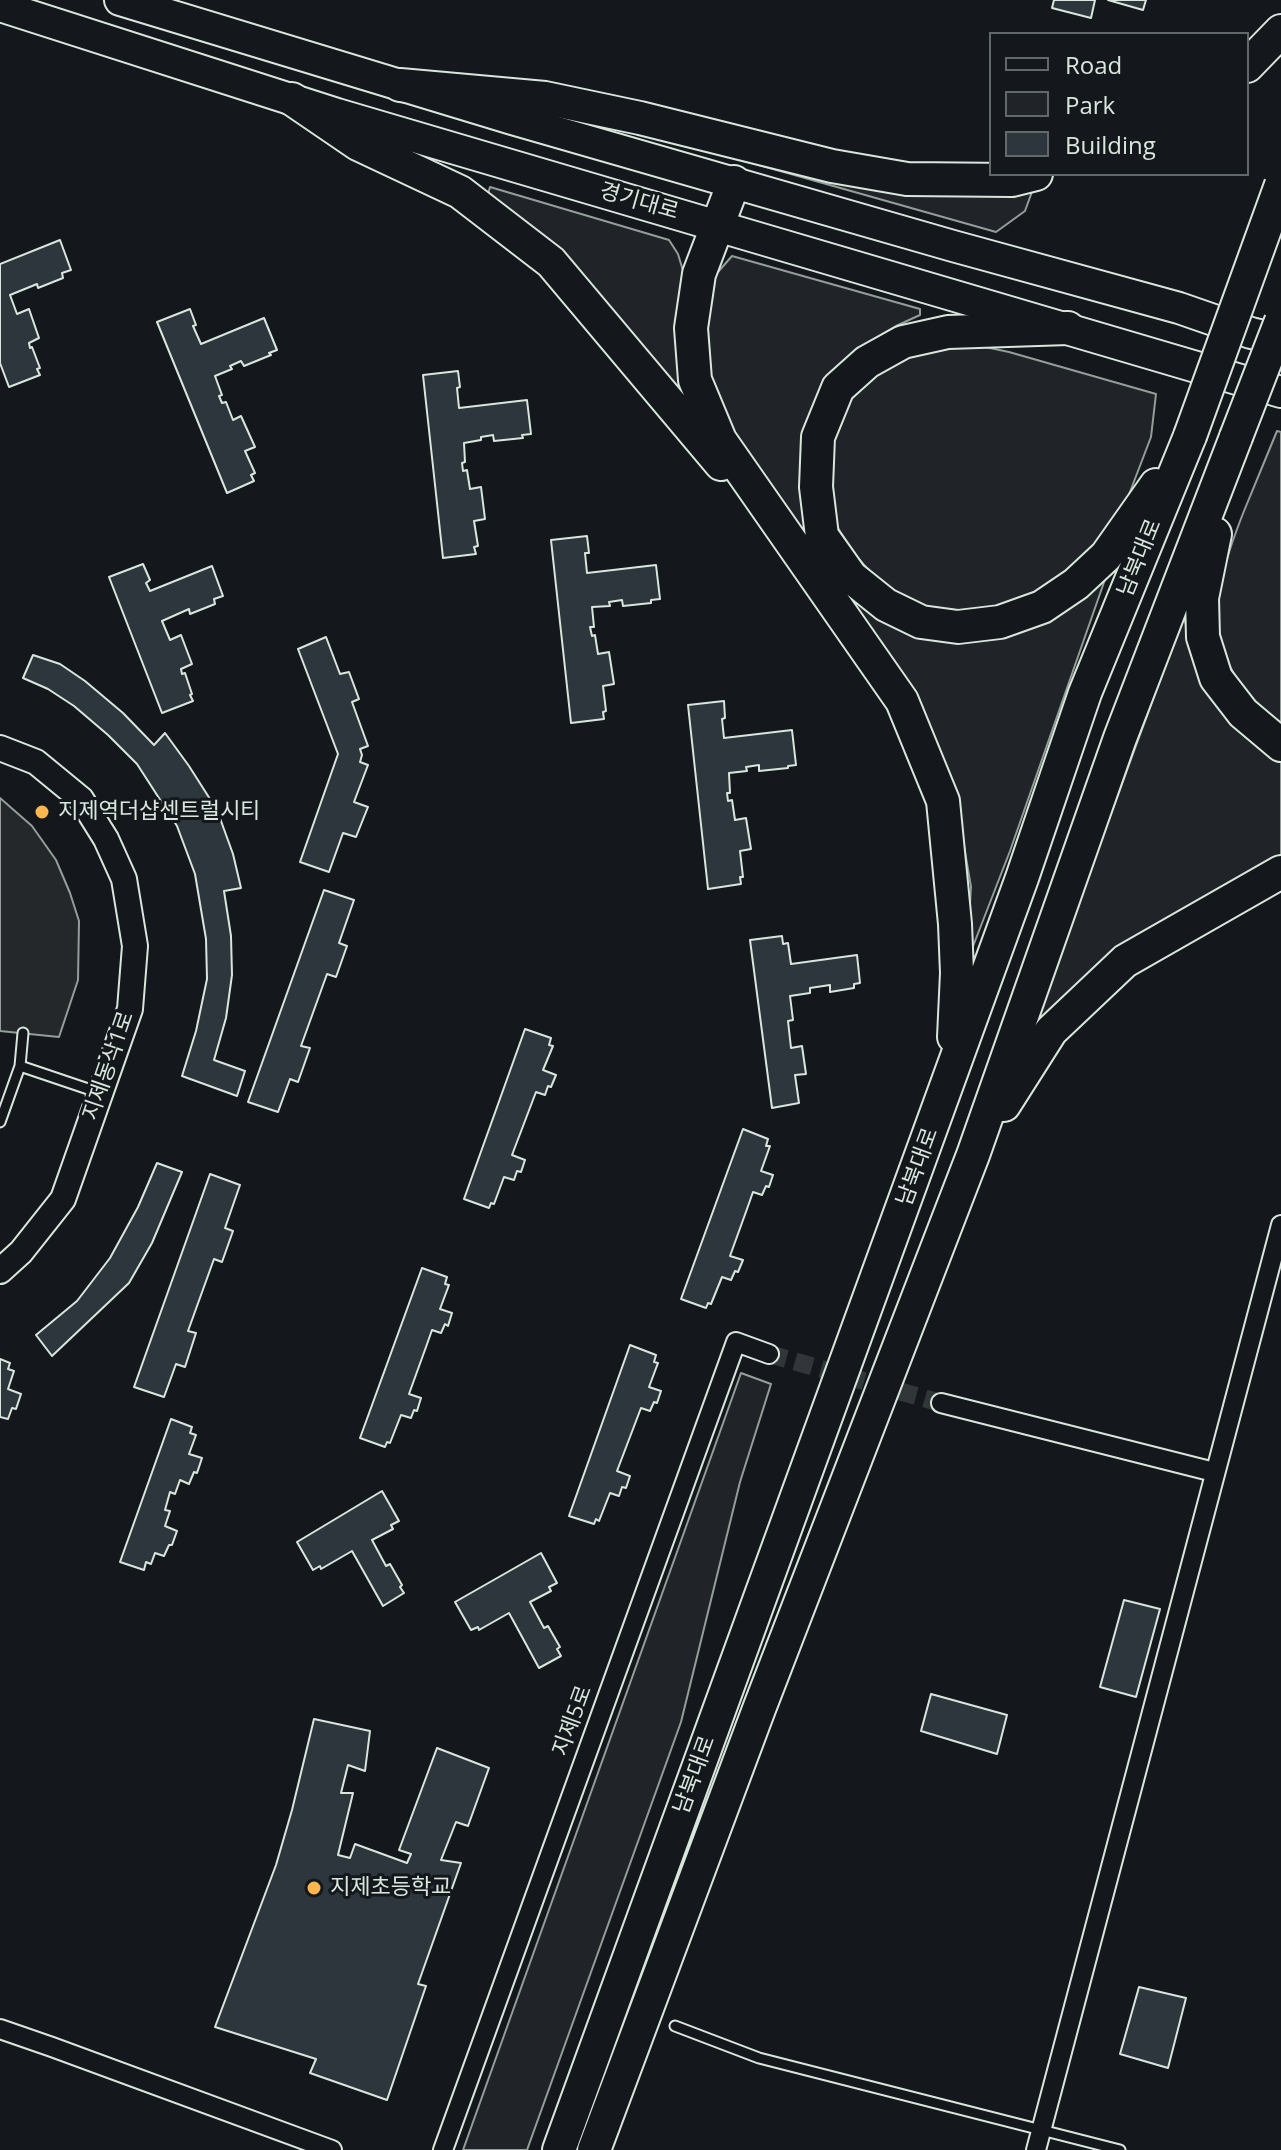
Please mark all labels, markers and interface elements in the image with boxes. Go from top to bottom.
legend [989,32,1249,176]
text: Road [1065,48,1122,81]
text: Park [1065,88,1115,121]
text: Building [1065,128,1156,161]
street label: 경기대로 [596,178,682,226]
street label: 남북대로 [1113,516,1167,600]
place label: 지제역더샵센트럴시티 [58,799,260,825]
marker: 지제역더샵센트럴시티 [33,803,51,821]
street label: 지제동삭1로 [78,1008,140,1124]
street label: 남북대로 [892,1124,944,1210]
street label: 지제5로 [548,1682,598,1760]
street label: 남북대로 [669,1732,721,1818]
place label: 지제초등학교 [330,1875,451,1901]
marker: 지제초등학교 [305,1879,323,1897]

